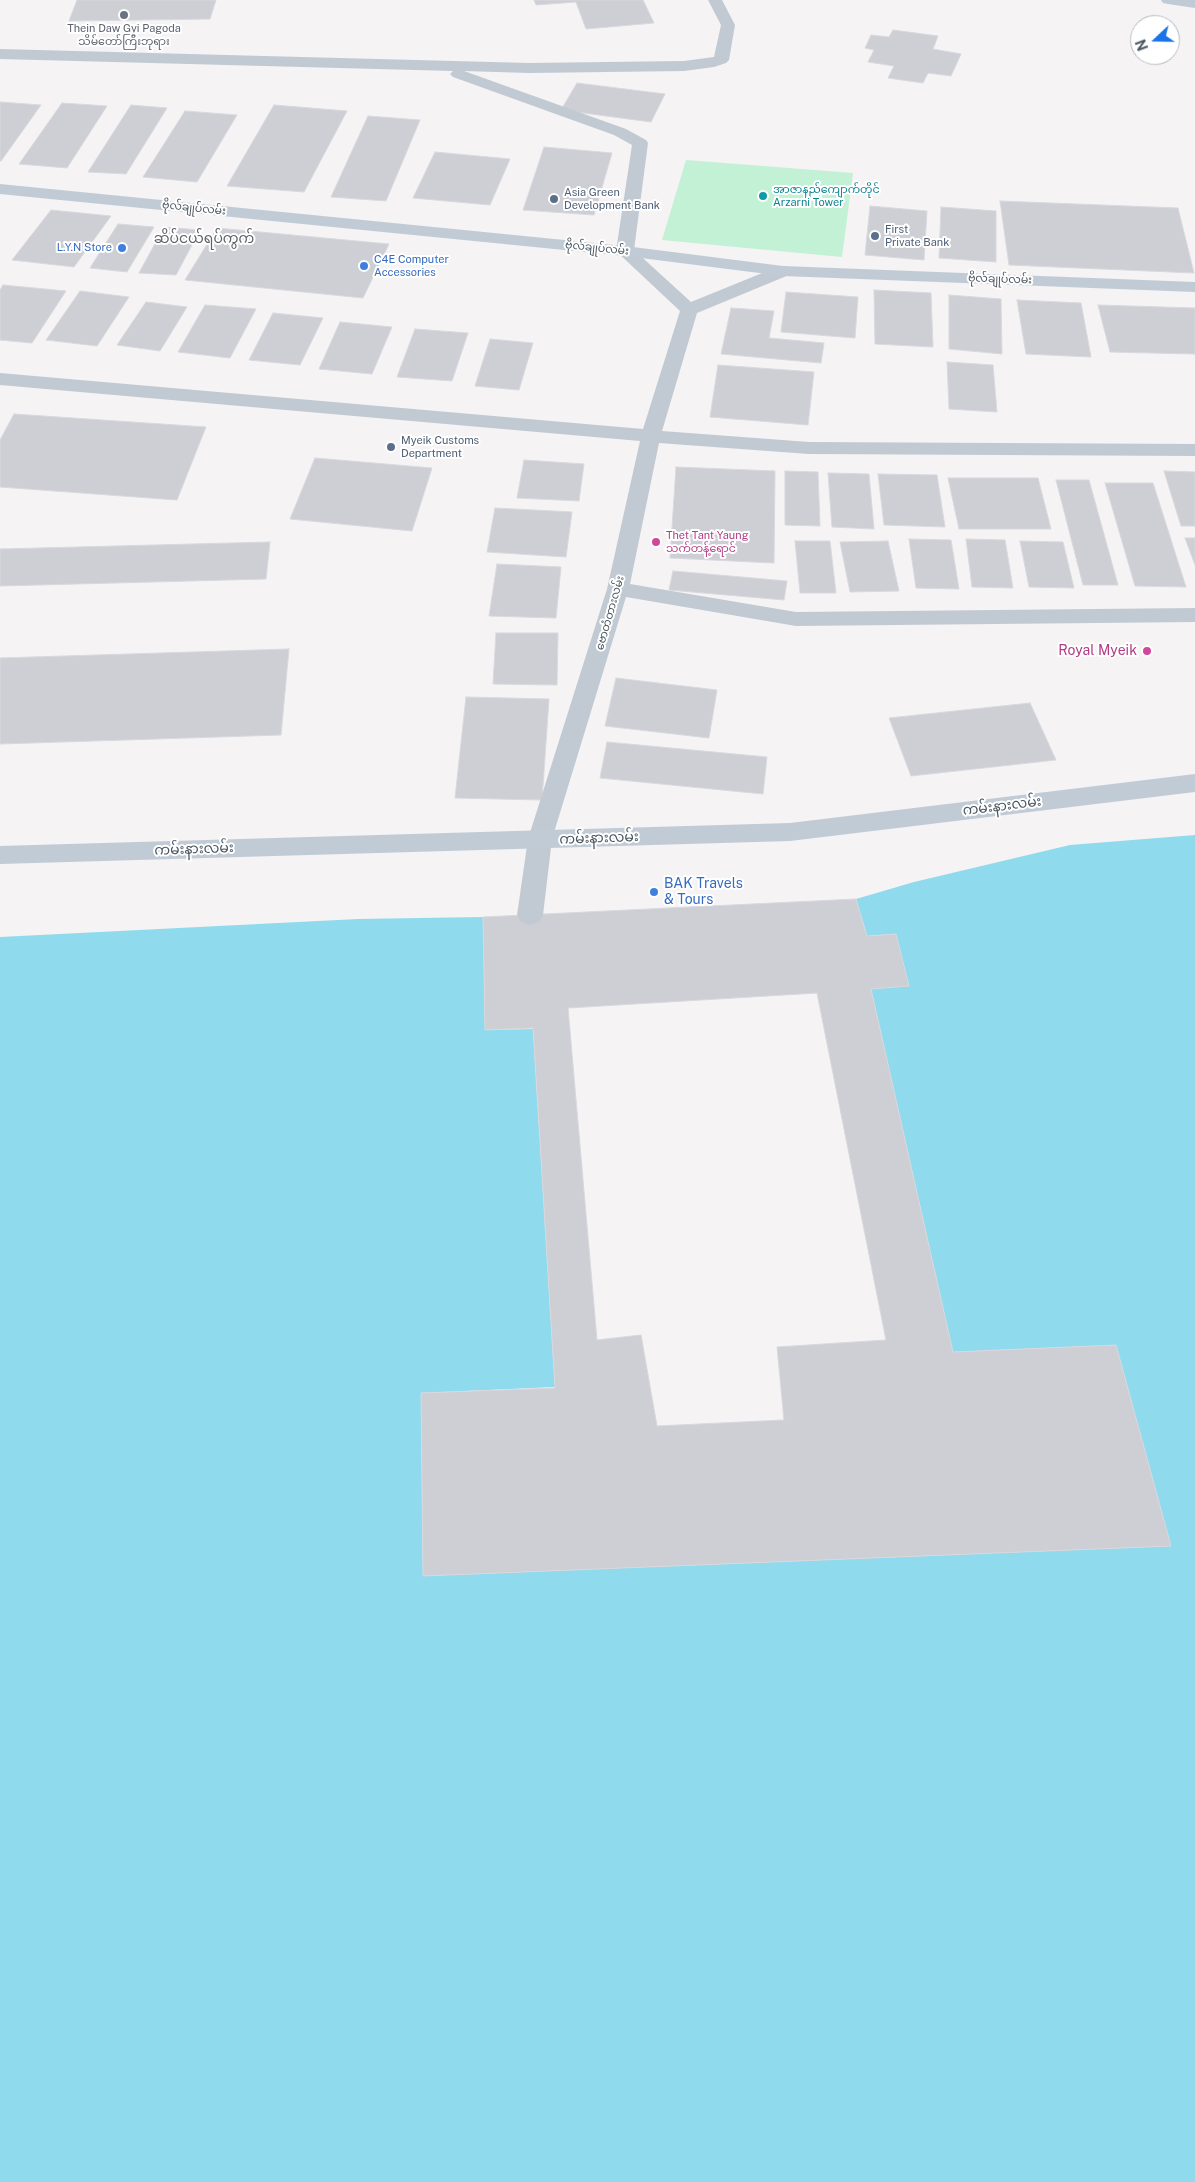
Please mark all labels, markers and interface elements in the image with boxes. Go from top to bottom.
marker: Thein Daw Gyi Pagoda သိမ်တော်ကြီးဘုရား [118,9,130,21]
north arrow [1130,15,1180,65]
place label: Thein Daw Gyi Pagoda သိမ်တော်ကြီးဘုရား [67,22,181,48]
text: N [1133,37,1151,53]
place label: အာဇာနည်ကျောက်တိုင် Arzarni Tower [773,183,880,209]
place label: Asia Green Development Bank [564,186,660,212]
marker: အာဇာနည်ကျောက်တိုင် Arzarni Tower [757,190,769,202]
marker: Asia Green Development Bank [548,193,560,205]
street label: ဗိုလ်ချုပ်လမ်း [161,198,227,218]
place label: First Private Bank [885,223,949,249]
marker: First Private Bank [869,230,881,242]
district label: ဆိပ်ငယ်ရပ်ကွက် [154,231,254,247]
street label: ဗိုလ်ချုပ်လမ်း [564,238,630,258]
place label: L.Y.N Store [57,241,112,255]
marker: L.Y.N Store [116,242,128,254]
place label: C4E Computer Accessories [374,253,449,279]
marker: C4E Computer Accessories [358,260,370,272]
street label: ဗိုလ်ချုပ်လမ်း [968,271,1032,287]
place label: Myeik Customs Department [401,434,479,460]
marker: Myeik Customs Department [385,441,397,453]
place label: Thet Tant Yaung သက်တန့်ရောင် [666,529,749,555]
marker: Thet Tant Yaung သက်တန့်ရောင် [650,536,662,548]
street label: ဗောတံတားလမ်း [593,574,627,652]
place label: Royal Myeik [1058,643,1137,659]
marker: Royal Myeik [1141,645,1153,657]
street label: ကမ်းနားလမ်း [962,793,1042,819]
street label: ကမ်းနားလမ်း [559,828,639,848]
street label: ကမ်းနားလမ်း [154,839,234,859]
place label: BAK Travels & Tours [664,876,743,909]
marker: BAK Travels & Tours [648,886,660,898]

